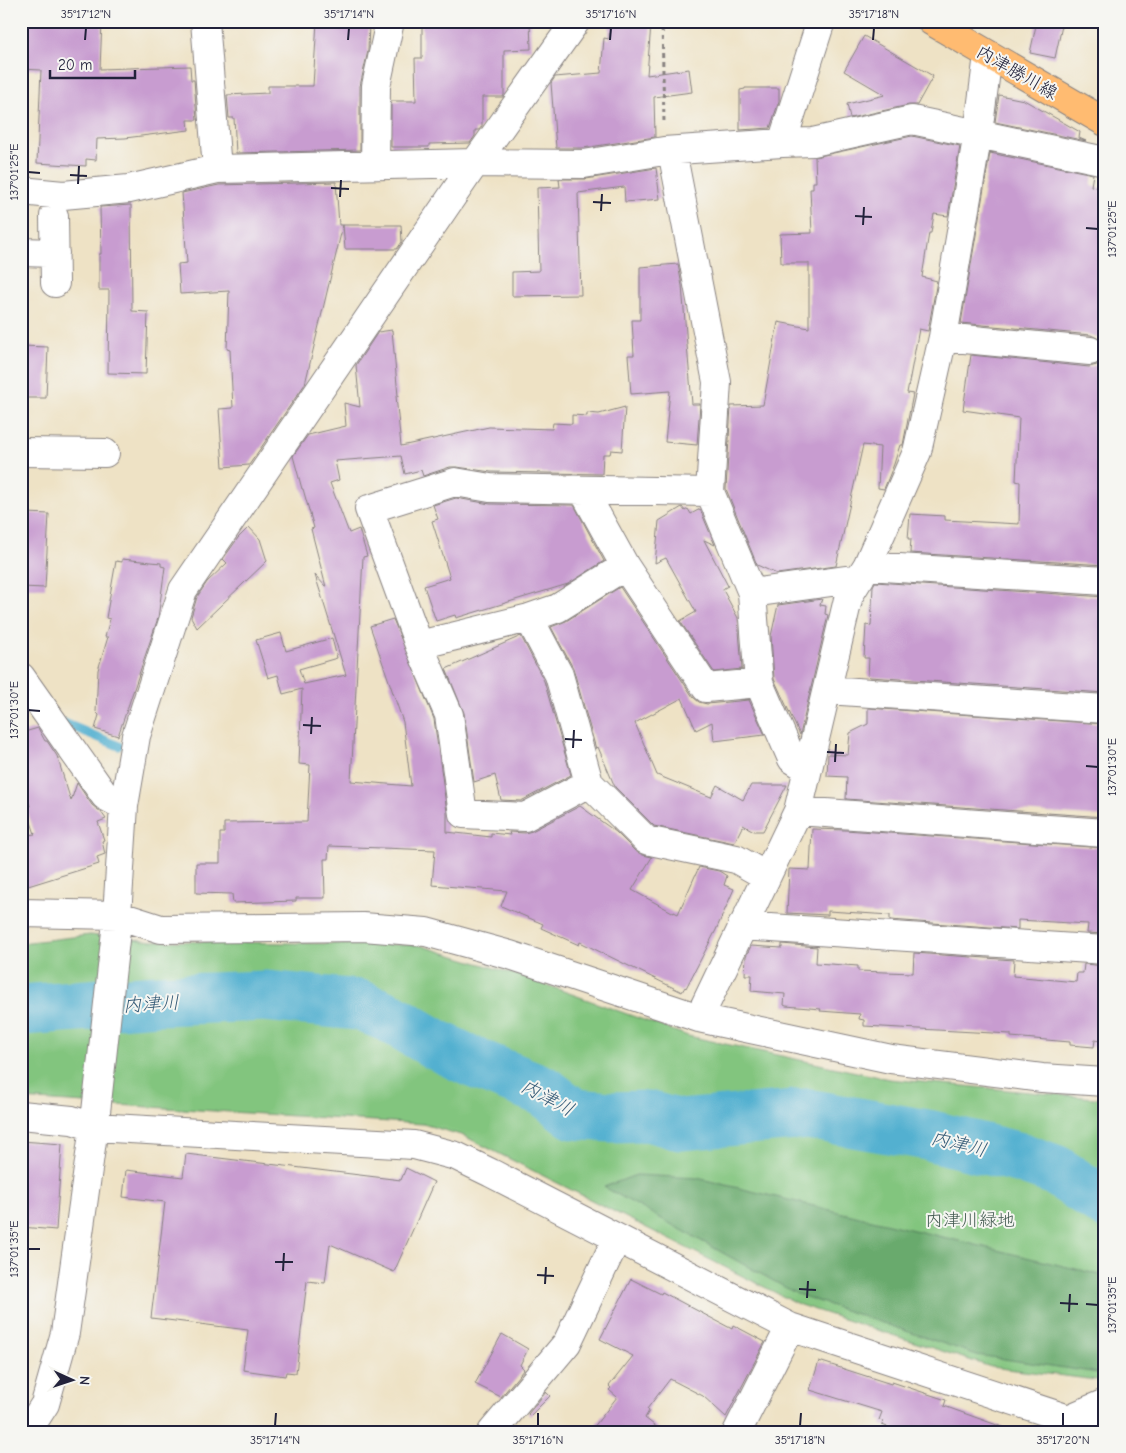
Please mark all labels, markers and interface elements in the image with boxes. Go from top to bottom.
text: 35°17'12"N [61,7,111,21]
text: 35°17'14"N [324,7,374,21]
text: 35°17'16"N [586,7,636,21]
text: 35°17'18"N [849,7,899,21]
street label: 内津勝川線 [973,41,1061,104]
scale bar [50,48,135,80]
text: 20 m [58,56,92,74]
text: 137°01'25"E [7,143,21,201]
text: 137°01'25"E [1105,200,1119,258]
text: 137°01'30"E [7,681,21,739]
text: 137°01'30"E [1105,738,1119,796]
water label: 内津川 [122,992,180,1016]
water label: 内津川 [517,1075,578,1121]
water label: 内津川 [928,1126,989,1162]
park label: 内津川緑地 [925,1210,1015,1231]
text: 137°01'35"E [7,1221,21,1278]
text: 137°01'35"E [1105,1277,1119,1334]
north arrow [48,1356,98,1406]
text: N [76,1376,93,1386]
text: 35°17'14"N [250,1433,300,1447]
text: 35°17'16"N [513,1433,563,1447]
text: 35°17'18"N [775,1433,825,1447]
text: 35°17'20"N [1036,1433,1090,1447]

